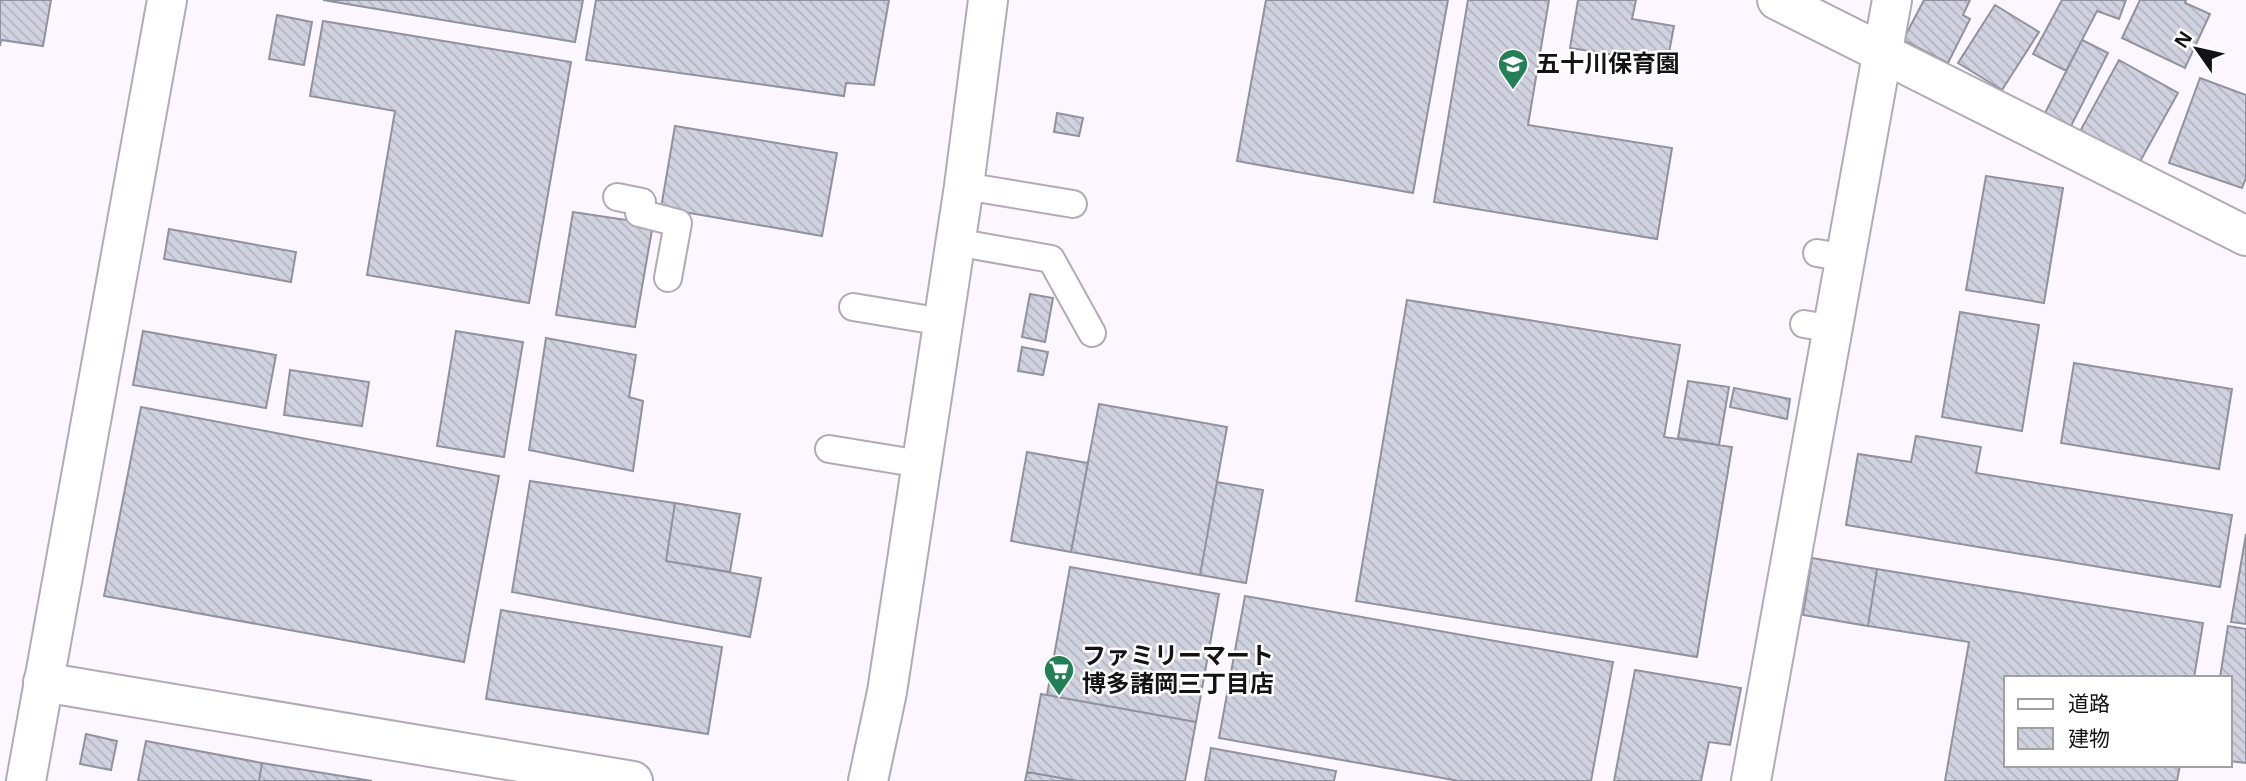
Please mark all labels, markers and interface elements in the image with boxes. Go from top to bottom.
north arrow [2162,14,2232,84]
text: N [2168,26,2198,53]
place label: 五十川保育園 [1536,46,1680,79]
school or university icon: 五十川保育園 [1496,47,1530,91]
place label: ファミリーマート 博多諸岡三丁目店 [1082,638,1274,699]
supermarket icon: ファミリーマート 博多諸岡三丁目店 [1042,653,1076,697]
legend [2004,676,2232,767]
text: 道路 [2068,689,2110,717]
text: 建物 [2068,724,2110,752]

